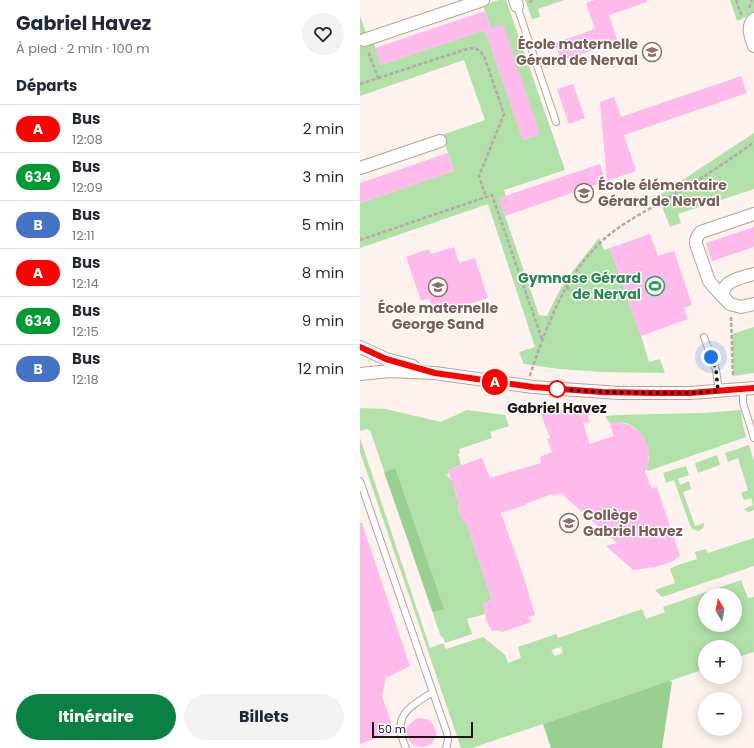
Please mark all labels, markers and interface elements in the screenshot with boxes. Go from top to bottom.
text: Gabriel Havez [16,10,151,37]
button: heart [302,13,344,55]
place label: École maternelle Gérard de Nerval [516,34,638,70]
text: À pied · 2 min · 100 m [16,39,150,58]
school or university icon: École maternelle Gérard de Nerval [641,41,663,63]
text: Départs [16,75,77,96]
text: Bus [72,108,100,129]
text: 2 min [303,118,344,139]
text: A [33,119,43,139]
text: 12:08 [72,130,103,149]
text: Bus [72,156,100,177]
text: 3 min [302,166,344,187]
text: 634 [25,167,51,187]
place label: École élémentaire Gérard de Nerval [598,175,727,211]
text: 12:09 [72,178,103,197]
school or university icon: École élémentaire Gérard de Nerval [573,182,595,204]
text: Bus [72,204,100,225]
text: 5 min [302,214,344,235]
text: B [33,215,43,235]
text: 12:11 [72,226,95,245]
text: Bus [72,252,100,273]
text: 8 min [302,262,344,283]
text: A [33,263,43,283]
place label: Gymnase Gérard de Nerval [518,268,641,304]
text: 12:14 [72,274,99,293]
sports icon: Gymnase Gérard de Nerval [644,275,666,297]
school or university icon: École maternelle George Sand [427,276,449,298]
place label: École maternelle George Sand [378,298,499,334]
text: Bus [72,300,100,321]
text: 9 min [302,310,344,331]
text: 634 [25,311,51,331]
text: 12:15 [72,322,99,341]
your location [701,347,721,367]
text: Bus [72,348,100,369]
text: 12 min [298,358,344,379]
text: B [33,359,43,379]
line badge: A [482,369,508,395]
text: 12:18 [72,370,99,389]
text: A [490,372,500,392]
marker: Gabriel Havez [548,380,566,398]
place label: Gabriel Havez [507,398,607,418]
place label: Collège Gabriel Havez [583,505,683,541]
school or university icon: Collège Gabriel Havez [558,512,580,534]
north arrow [698,588,742,632]
map controls [698,588,742,736]
button: + [698,640,742,684]
button: − [698,692,742,736]
button: Itinéraire [16,694,176,740]
button: Billets [184,694,344,740]
scale bar [372,720,473,739]
text: 50 m [378,721,406,737]

